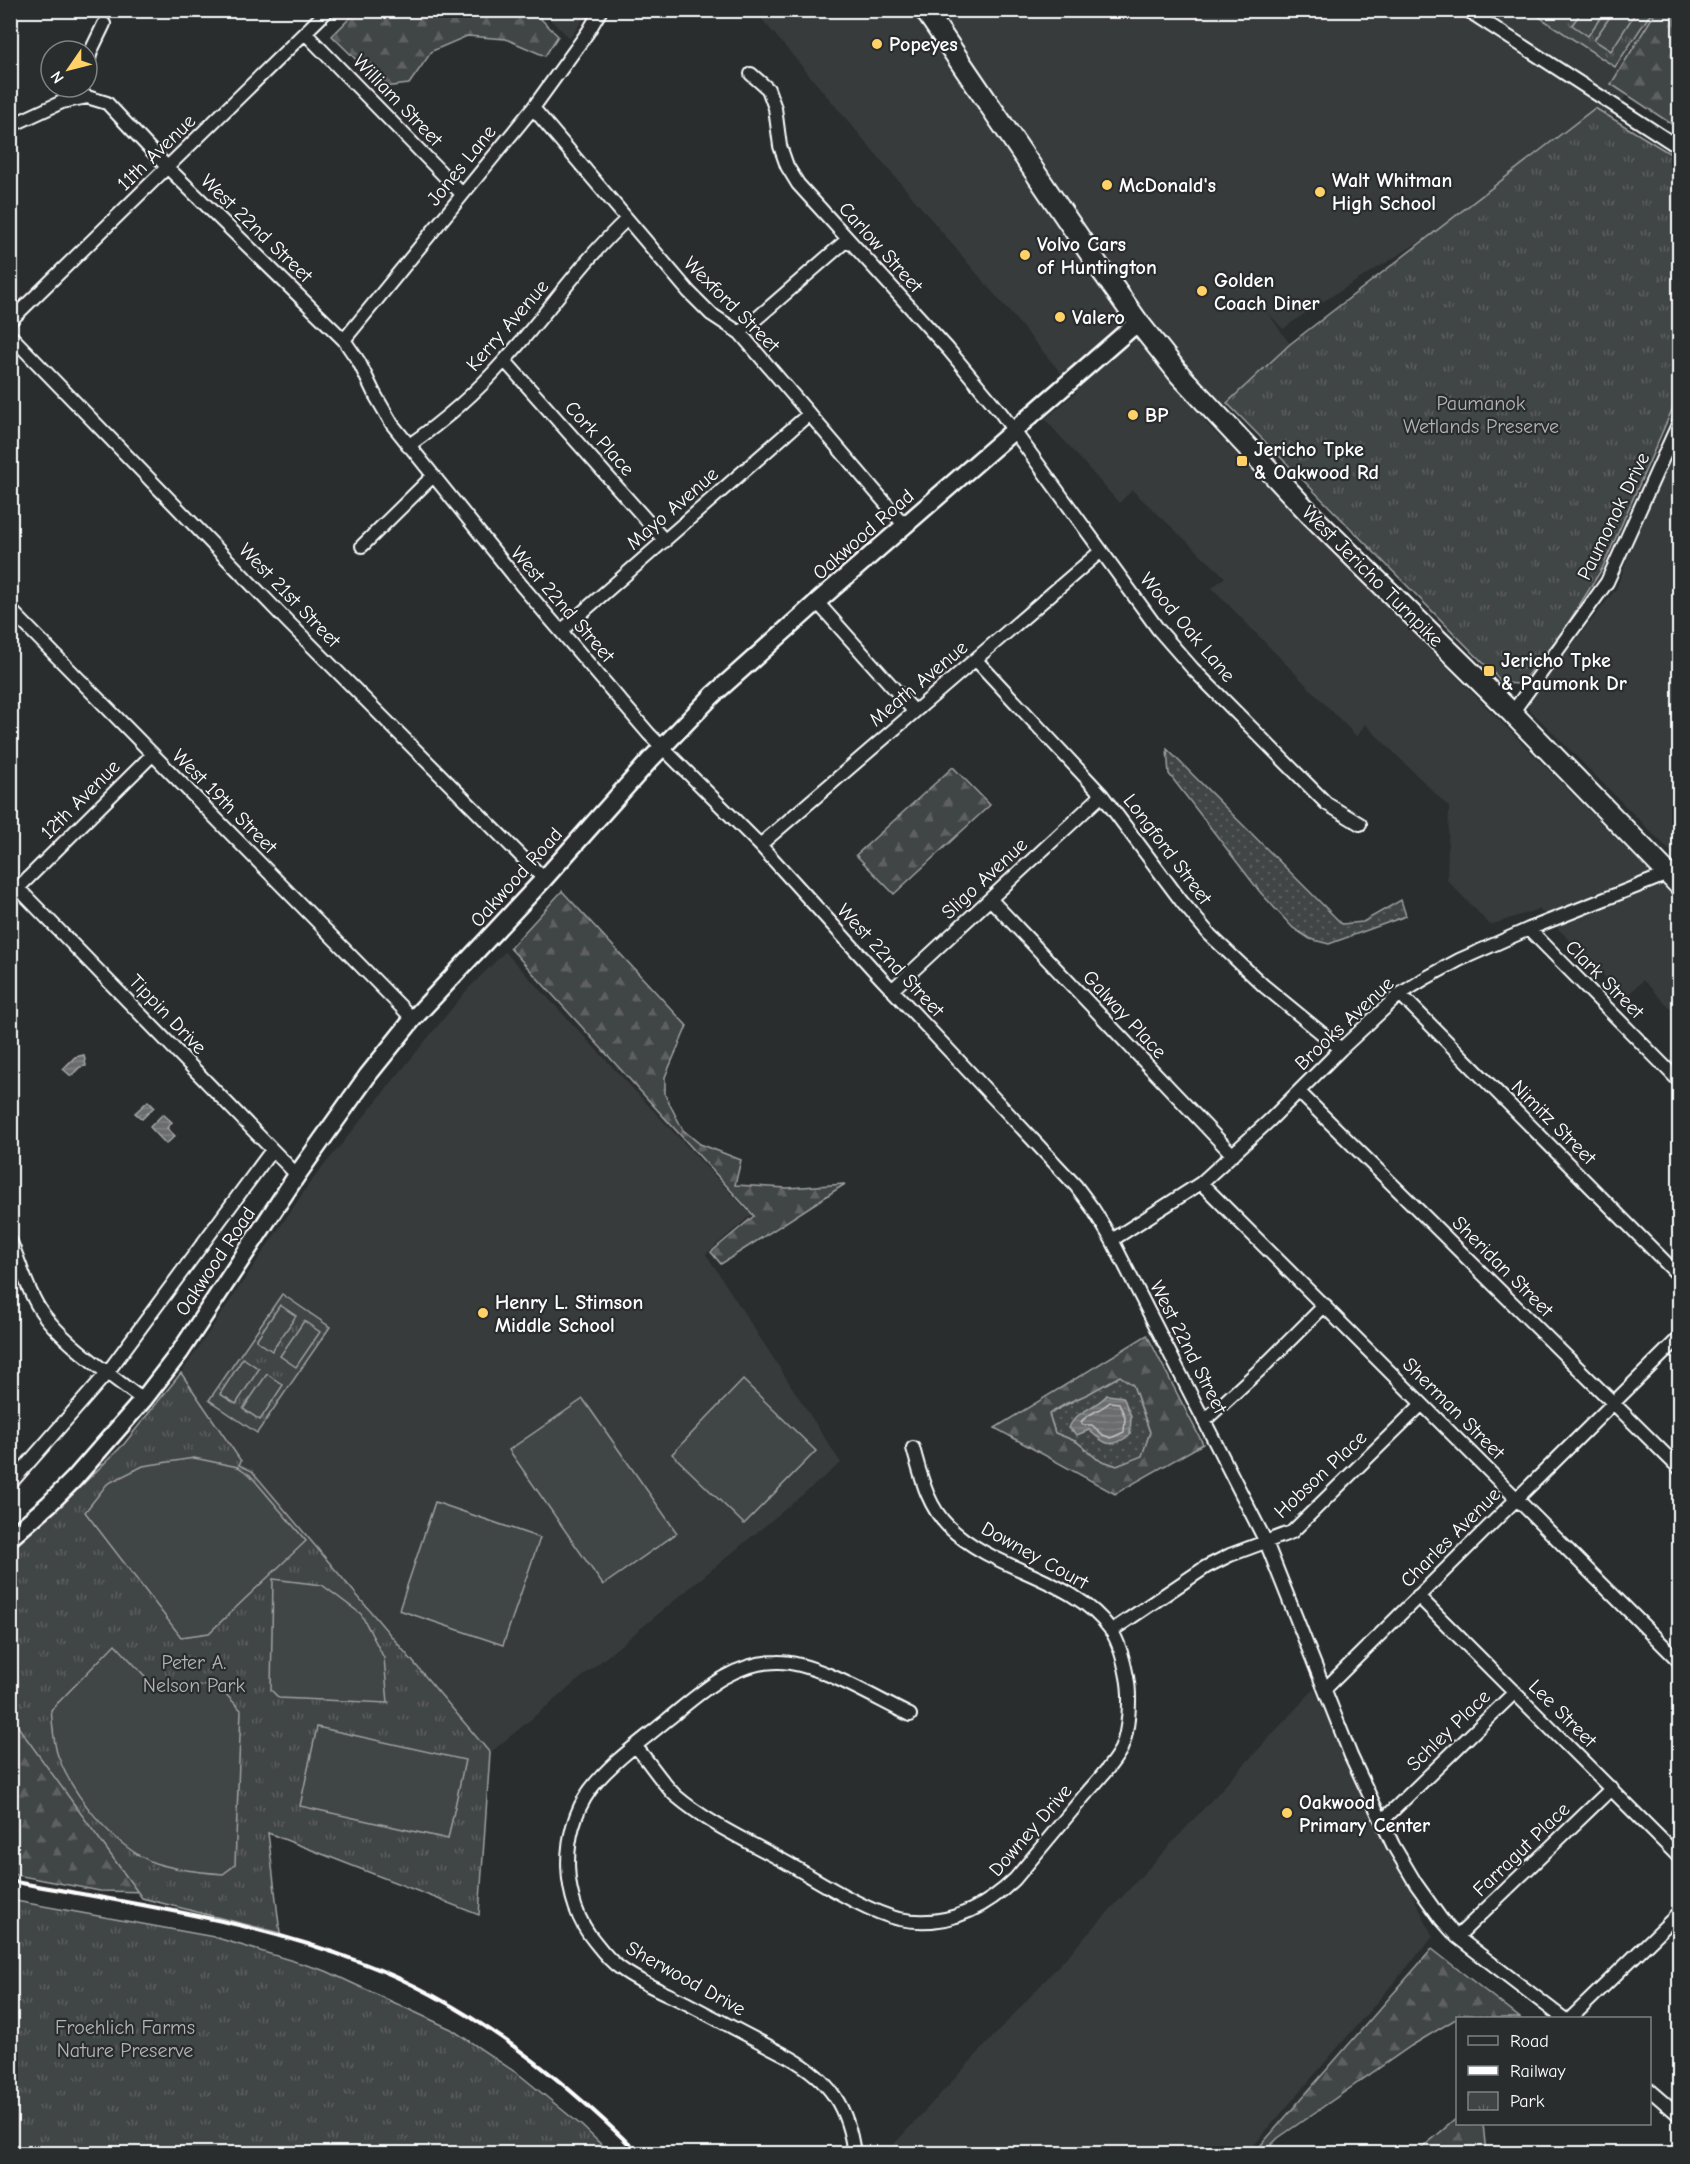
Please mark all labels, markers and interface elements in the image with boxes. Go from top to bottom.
place label: Popeyes [889,33,958,56]
marker: Popeyes [870,37,884,51]
north arrow [39,39,99,99]
street label: William Street [348,50,448,152]
text: N [47,68,68,86]
street label: 11th Avenue [112,109,200,195]
street label: Jones Lane [422,120,501,210]
street label: West 22nd Street [196,169,318,288]
place label: Walt Whitman High School [1332,169,1452,215]
place label: McDonald's [1119,174,1216,197]
marker: McDonald's [1100,178,1114,192]
marker: Walt Whitman High School [1313,185,1327,199]
street label: Carlow Street [834,197,928,298]
place label: Volvo Cars of Huntington [1037,233,1157,279]
marker: Volvo Cars of Huntington [1018,248,1032,262]
street label: Wexford Street [679,252,785,358]
place label: Golden Coach Diner [1214,269,1320,315]
street label: Kerry Avenue [461,275,553,376]
marker: Golden Coach Diner [1195,284,1209,298]
place label: Valero [1072,306,1125,329]
marker: Valero [1053,310,1067,324]
park label: Paumanok Wetlands Preserve [1403,392,1559,438]
street label: Cork Place [560,396,639,480]
place label: BP [1145,404,1168,427]
marker: BP [1126,408,1140,422]
place label: Jericho Tpke & Oakwood Rd [1254,438,1379,484]
street label: Paumonok Drive [1573,449,1654,584]
marker: Jericho Tpke & Oakwood Rd [1235,454,1249,468]
street label: Mayo Avenue [622,462,723,554]
street label: Oakwood Road [808,484,918,584]
street label: West Jericho Turnpike [1297,501,1448,652]
street label: West 21st Street [234,538,346,653]
street label: West 22nd Street [506,542,620,668]
street label: Wood Oak Lane [1135,568,1240,687]
street label: Meath Avenue [865,636,972,731]
place label: Jericho Tpke & Paumonk Dr [1501,649,1627,695]
marker: Jericho Tpke & Paumonk Dr [1482,664,1496,678]
street label: West 19th Street [168,744,283,859]
street label: 12th Avenue [36,755,125,844]
street label: Longford Street [1119,790,1217,910]
street label: Oakwood Road [466,823,567,932]
street label: Sligo Avenue [937,833,1032,924]
street label: West 22nd Street [832,899,950,1023]
street label: Clark Street [1561,935,1650,1024]
street label: Galway Place [1078,965,1171,1063]
street label: Tippin Drive [124,970,211,1059]
street label: Brooks Avenue [1290,972,1399,1075]
street label: Nimitz Street [1507,1075,1602,1170]
street label: Oakwood Road [171,1203,260,1320]
street label: Sheridan Street [1447,1211,1559,1322]
street label: West 22nd Street [1145,1277,1233,1419]
place label: Henry L. Stimson Middle School [495,1291,643,1337]
marker: Henry L. Stimson Middle School [476,1306,490,1320]
street label: Sherman Street [1398,1353,1510,1465]
street label: Hobson Place [1269,1426,1371,1523]
street label: Charles Avenue [1396,1483,1505,1592]
street label: Downey Court [977,1517,1093,1595]
park label: Peter A. Nelson Park [143,1651,246,1697]
street label: Lee Street [1524,1675,1602,1753]
street label: Schley Place [1402,1685,1495,1776]
street label: Downey Drive [984,1779,1077,1881]
place label: Oakwood Primary Center [1299,1791,1430,1837]
street label: Farragut Place [1468,1798,1574,1901]
marker: Oakwood Primary Center [1280,1806,1294,1820]
street label: Sherwood Drive [622,1936,749,2021]
park label: Froehlich Farms Nature Preserve [55,2016,195,2062]
legend [1456,2017,1651,2125]
text: Road [1510,2031,1549,2052]
text: Railway [1510,2061,1567,2082]
text: Park [1510,2091,1545,2112]

